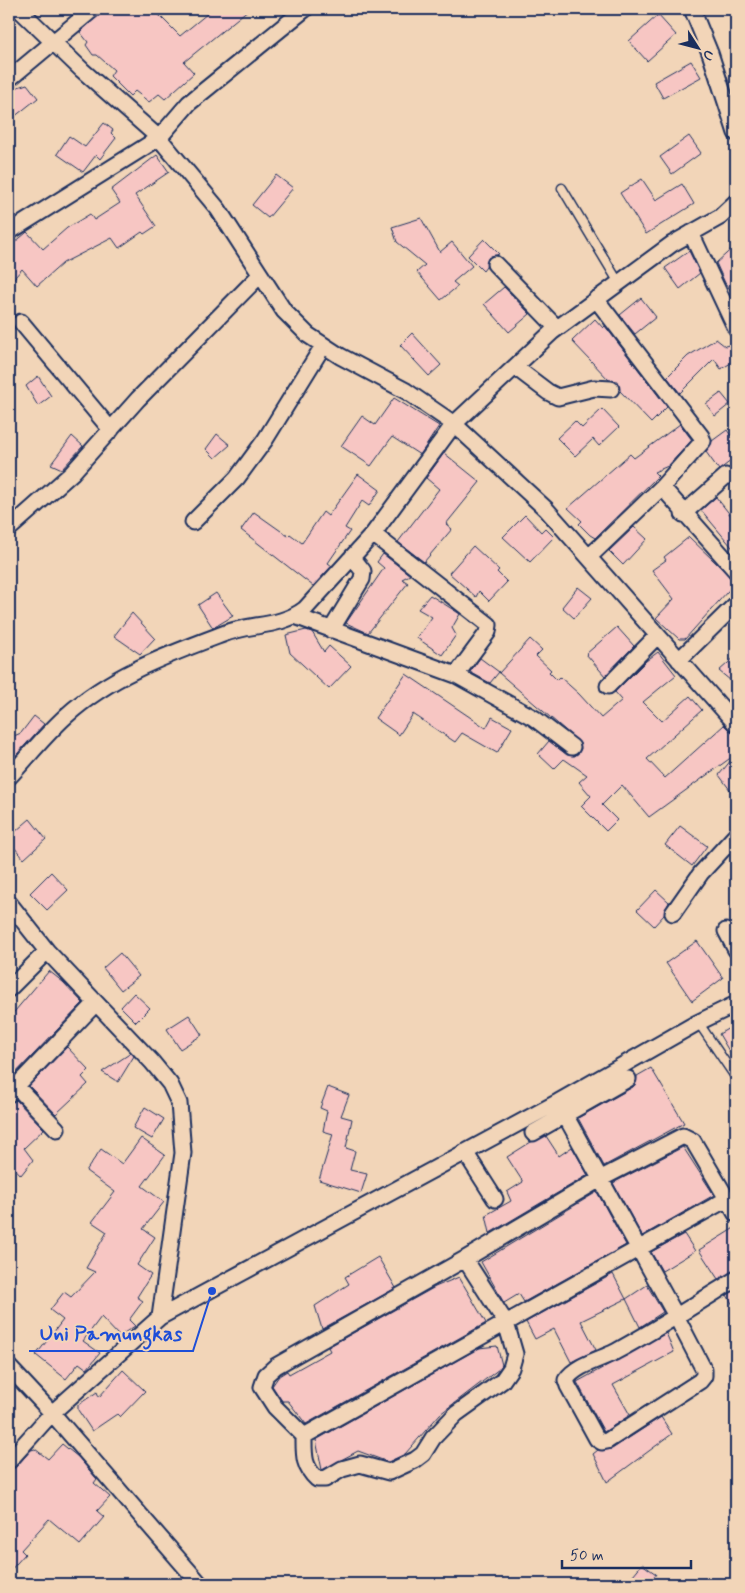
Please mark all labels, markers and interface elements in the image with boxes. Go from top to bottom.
north arrow [672,22,722,72]
text: U [698,46,718,64]
callout: Uni Pamungkas [29,1315,193,1351]
text: Uni Pamungkas [40,1320,183,1350]
scale bar [562,1538,691,1570]
text: 50 m [570,1546,604,1566]

